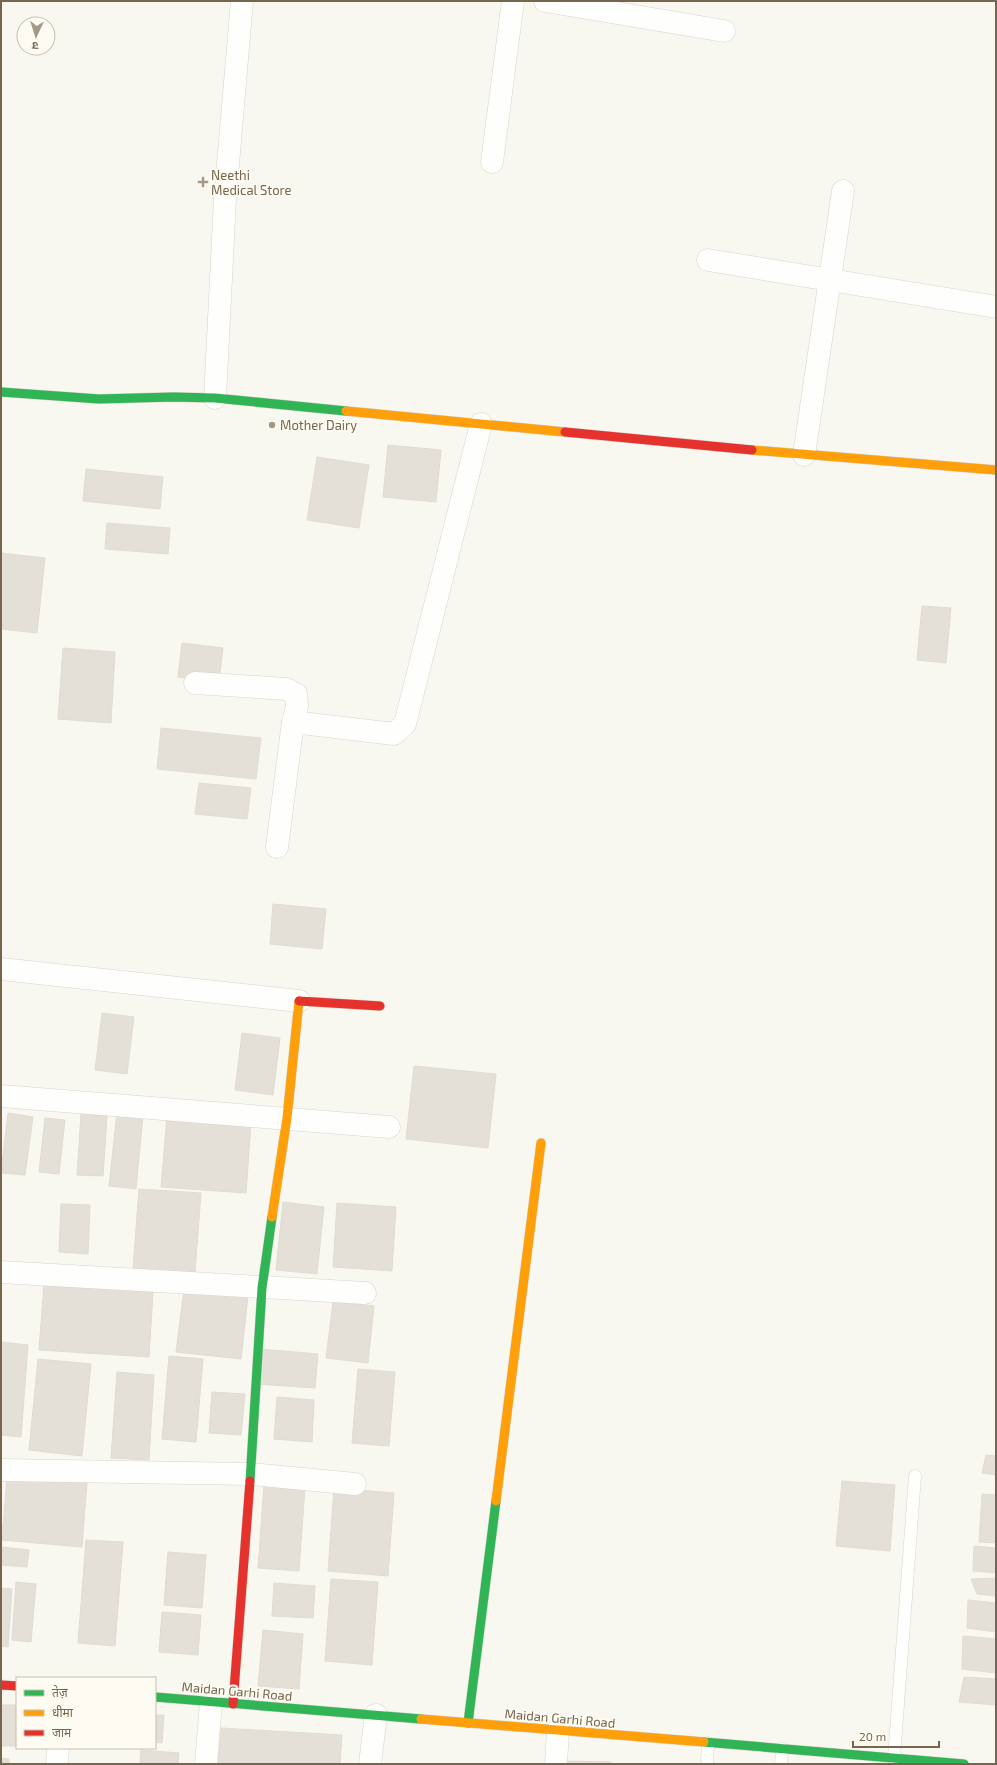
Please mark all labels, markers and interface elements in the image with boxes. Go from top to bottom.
north arrow [16,16,56,56]
text: उ [31,40,39,53]
place label: Neethi Medical Store [211,167,292,198]
marker: Neethi Medical Store [198,177,208,187]
place label: Mother Dairy [280,417,357,433]
marker: Mother Dairy [267,420,277,430]
legend [16,1677,156,1749]
street label: Maidan Garhi Road [181,1678,293,1704]
text: तेज़ [52,1685,69,1699]
text: धीमा [52,1705,74,1719]
street label: Maidan Garhi Road [504,1705,616,1731]
scale bar [853,1723,939,1749]
text: जाम [52,1725,72,1739]
text: 20 m [859,1729,886,1743]

